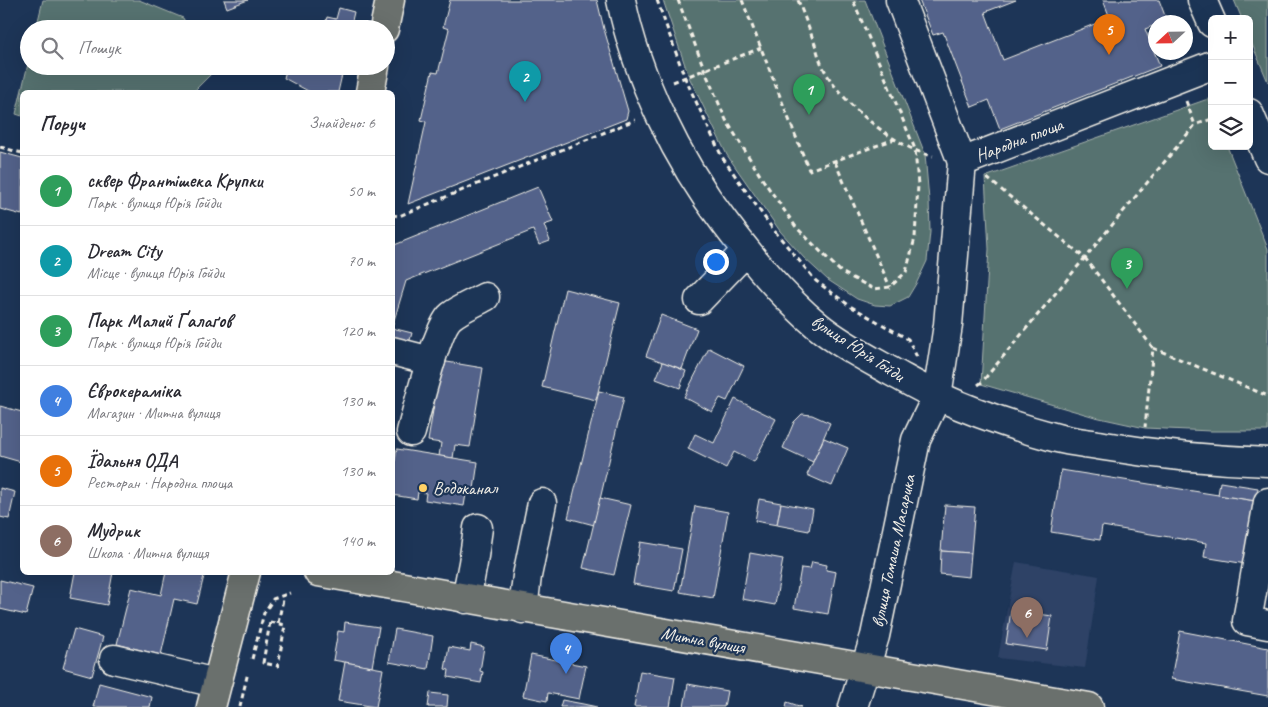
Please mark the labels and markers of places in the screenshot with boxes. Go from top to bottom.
pin: 5 [1093,14,1125,55]
pin: 2 [509,61,541,102]
pin: 1 [793,74,825,115]
pin: 3 [1111,248,1143,289]
place label: Водоканал [433,477,499,499]
marker: Водоканал [417,482,429,494]
pin: 6 [1011,597,1043,638]
pin: 4 [550,633,582,674]

